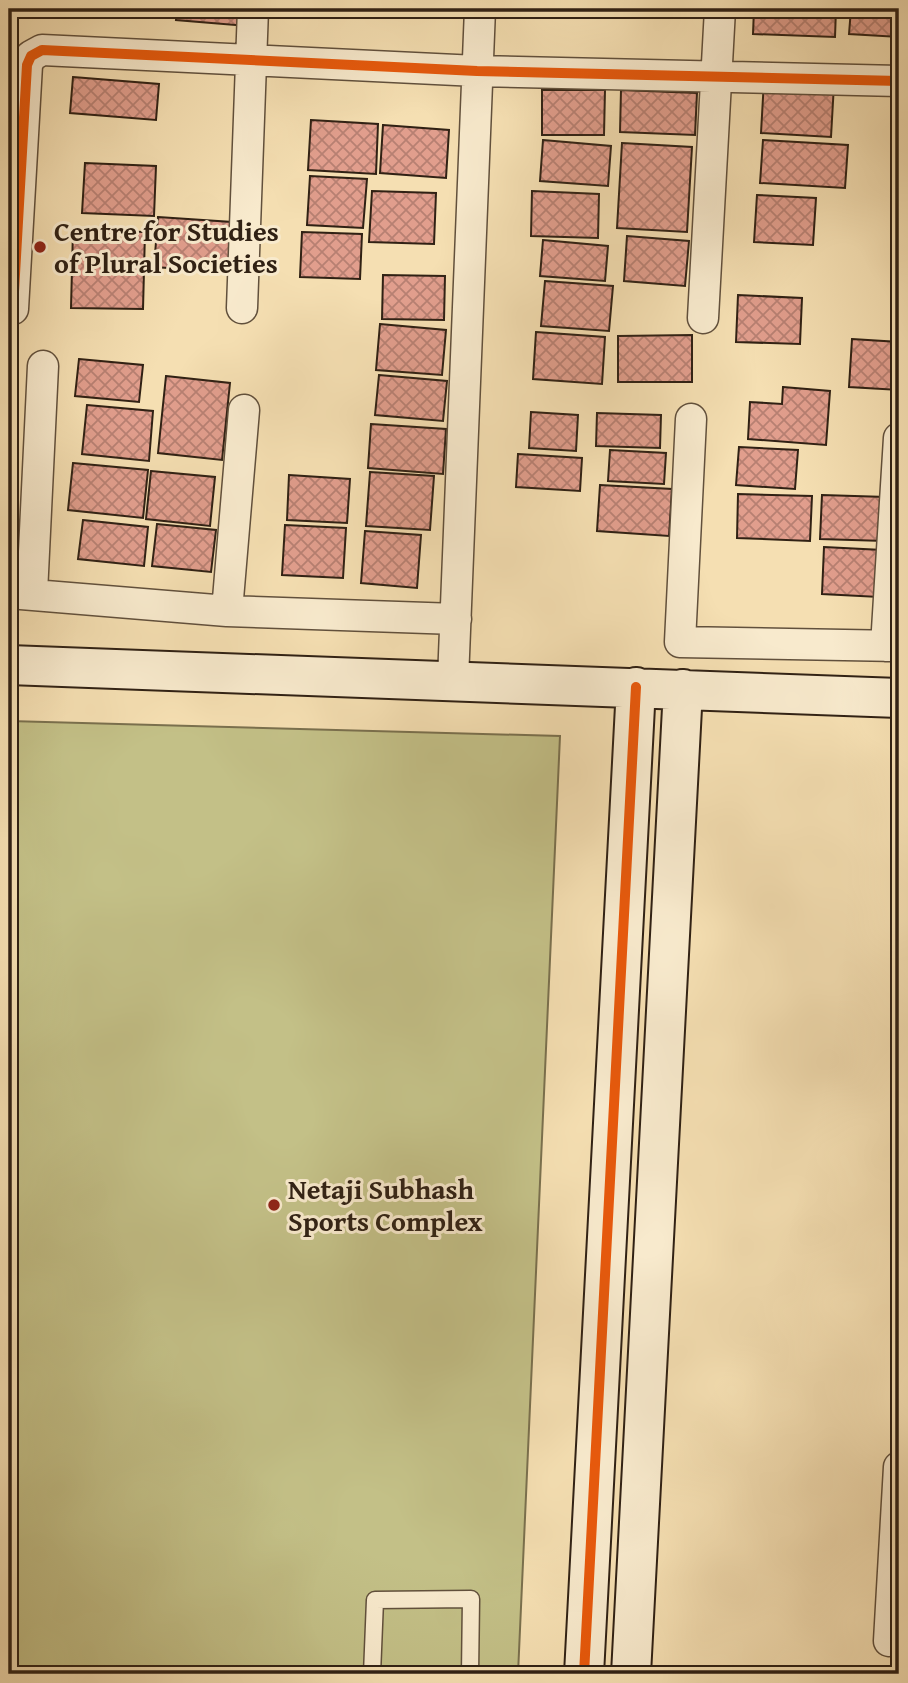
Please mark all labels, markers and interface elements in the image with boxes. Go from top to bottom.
place label: Centre for Studies of Plural Societies [54,210,279,283]
marker: Centre for Studies of Plural Societies [32,239,48,255]
place label: Netaji Subhash Sports Complex [288,1168,483,1241]
marker: Netaji Subhash Sports Complex [266,1197,282,1213]

